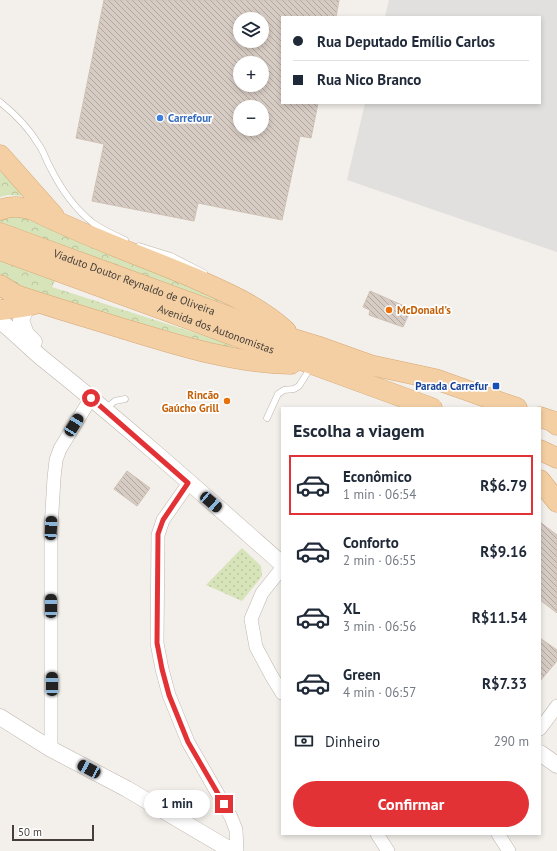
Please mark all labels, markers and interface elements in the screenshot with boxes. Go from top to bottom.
map controls [233,12,269,136]
button: layers [233,12,269,48]
text: Rua Deputado Emílio Carlos [317,32,495,51]
button: + [233,56,269,92]
text: Rua Nico Branco [317,70,421,89]
button: − [233,100,269,136]
place label: Carrefour [168,111,212,125]
marker: Carrefour [155,113,165,123]
street label: Viaduto Doutor Reynaldo de Oliveira [50,246,217,318]
street label: Avenida dos Autonomistas [156,301,277,357]
place label: McDonald's [397,303,451,317]
marker: McDonald's [384,305,394,315]
place label: Parada Carrefur [415,379,488,393]
marker: Parada Carrefur [491,381,501,391]
place label: Rincão Gaúcho Grill [162,388,220,415]
route start [82,389,100,407]
marker: Rincão Gaúcho Grill [222,396,232,406]
car [63,412,85,438]
text: Escolha a viagem [293,419,425,442]
icon: car [295,467,331,503]
text: Econômico [343,467,412,486]
text: R$6.79 [480,476,527,495]
text: 1 min · 06:54 [343,486,416,503]
car [198,490,224,514]
car [44,516,58,540]
icon: car [295,533,331,569]
text: Conforto [343,533,399,552]
text: R$9.16 [480,542,527,561]
text: 2 min · 06:55 [343,552,416,569]
car [45,594,57,618]
icon: car [295,599,331,635]
text: XL [343,599,360,618]
text: R$11.54 [472,608,527,627]
text: 3 min · 06:56 [343,618,416,635]
icon: car [295,665,331,701]
text: Green [343,665,381,684]
car [46,672,58,696]
text: R$7.33 [482,674,527,693]
text: 4 min · 06:57 [343,684,416,701]
icon: cash [293,730,315,752]
text: Dinheiro [325,732,380,751]
text: 290 m [494,733,529,750]
car [76,758,102,780]
button: Confirmar [293,781,529,827]
callout: 1 min [144,790,210,818]
text: 1 min [161,795,193,812]
route end [215,795,233,813]
scale bar [12,823,94,842]
text: 50 m [18,825,42,839]

